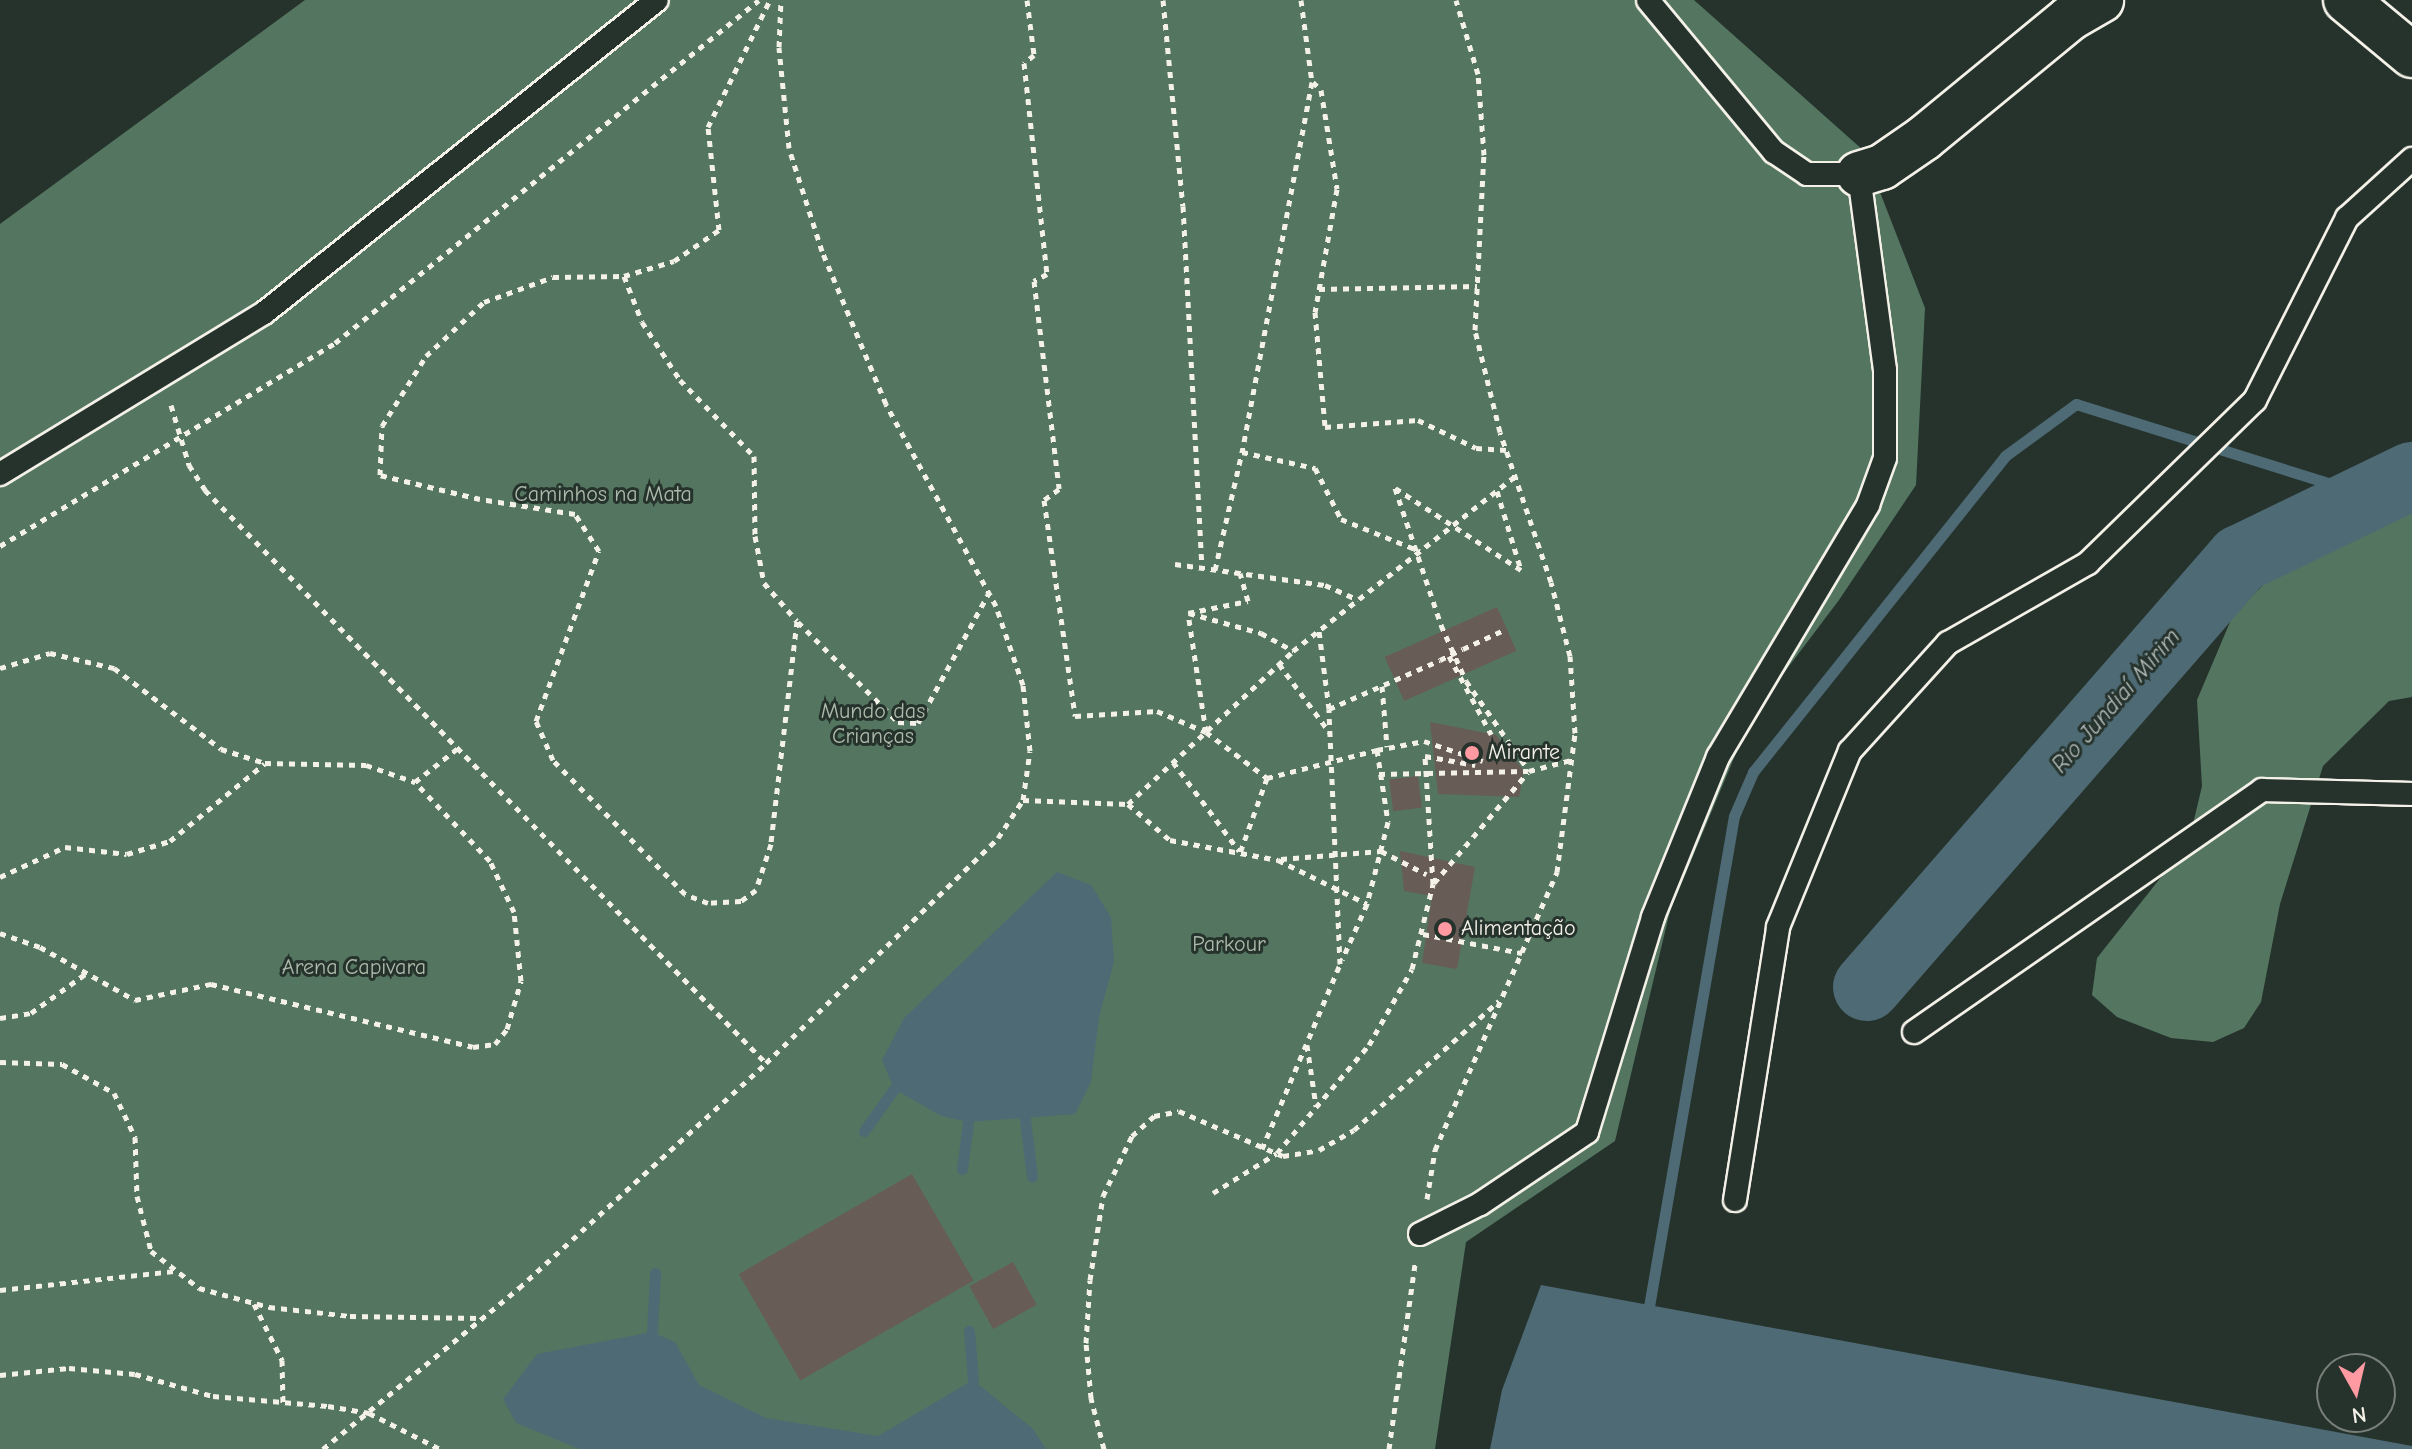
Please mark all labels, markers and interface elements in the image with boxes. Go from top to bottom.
park label: Caminhos na Mata [514,482,692,508]
water label: Rio Jundiaí Mirim [2046,623,2186,779]
park label: Mundo das Crianças [821,698,925,750]
place label: Mirante [1488,740,1560,766]
marker: Mirante [1463,744,1481,762]
place label: Alimentação [1461,916,1576,942]
marker: Alimentação [1436,920,1454,938]
park label: Parkour [1192,932,1266,958]
park label: Arena Capivara [282,955,426,981]
north arrow [2316,1353,2396,1433]
text: N [2350,1401,2368,1429]

